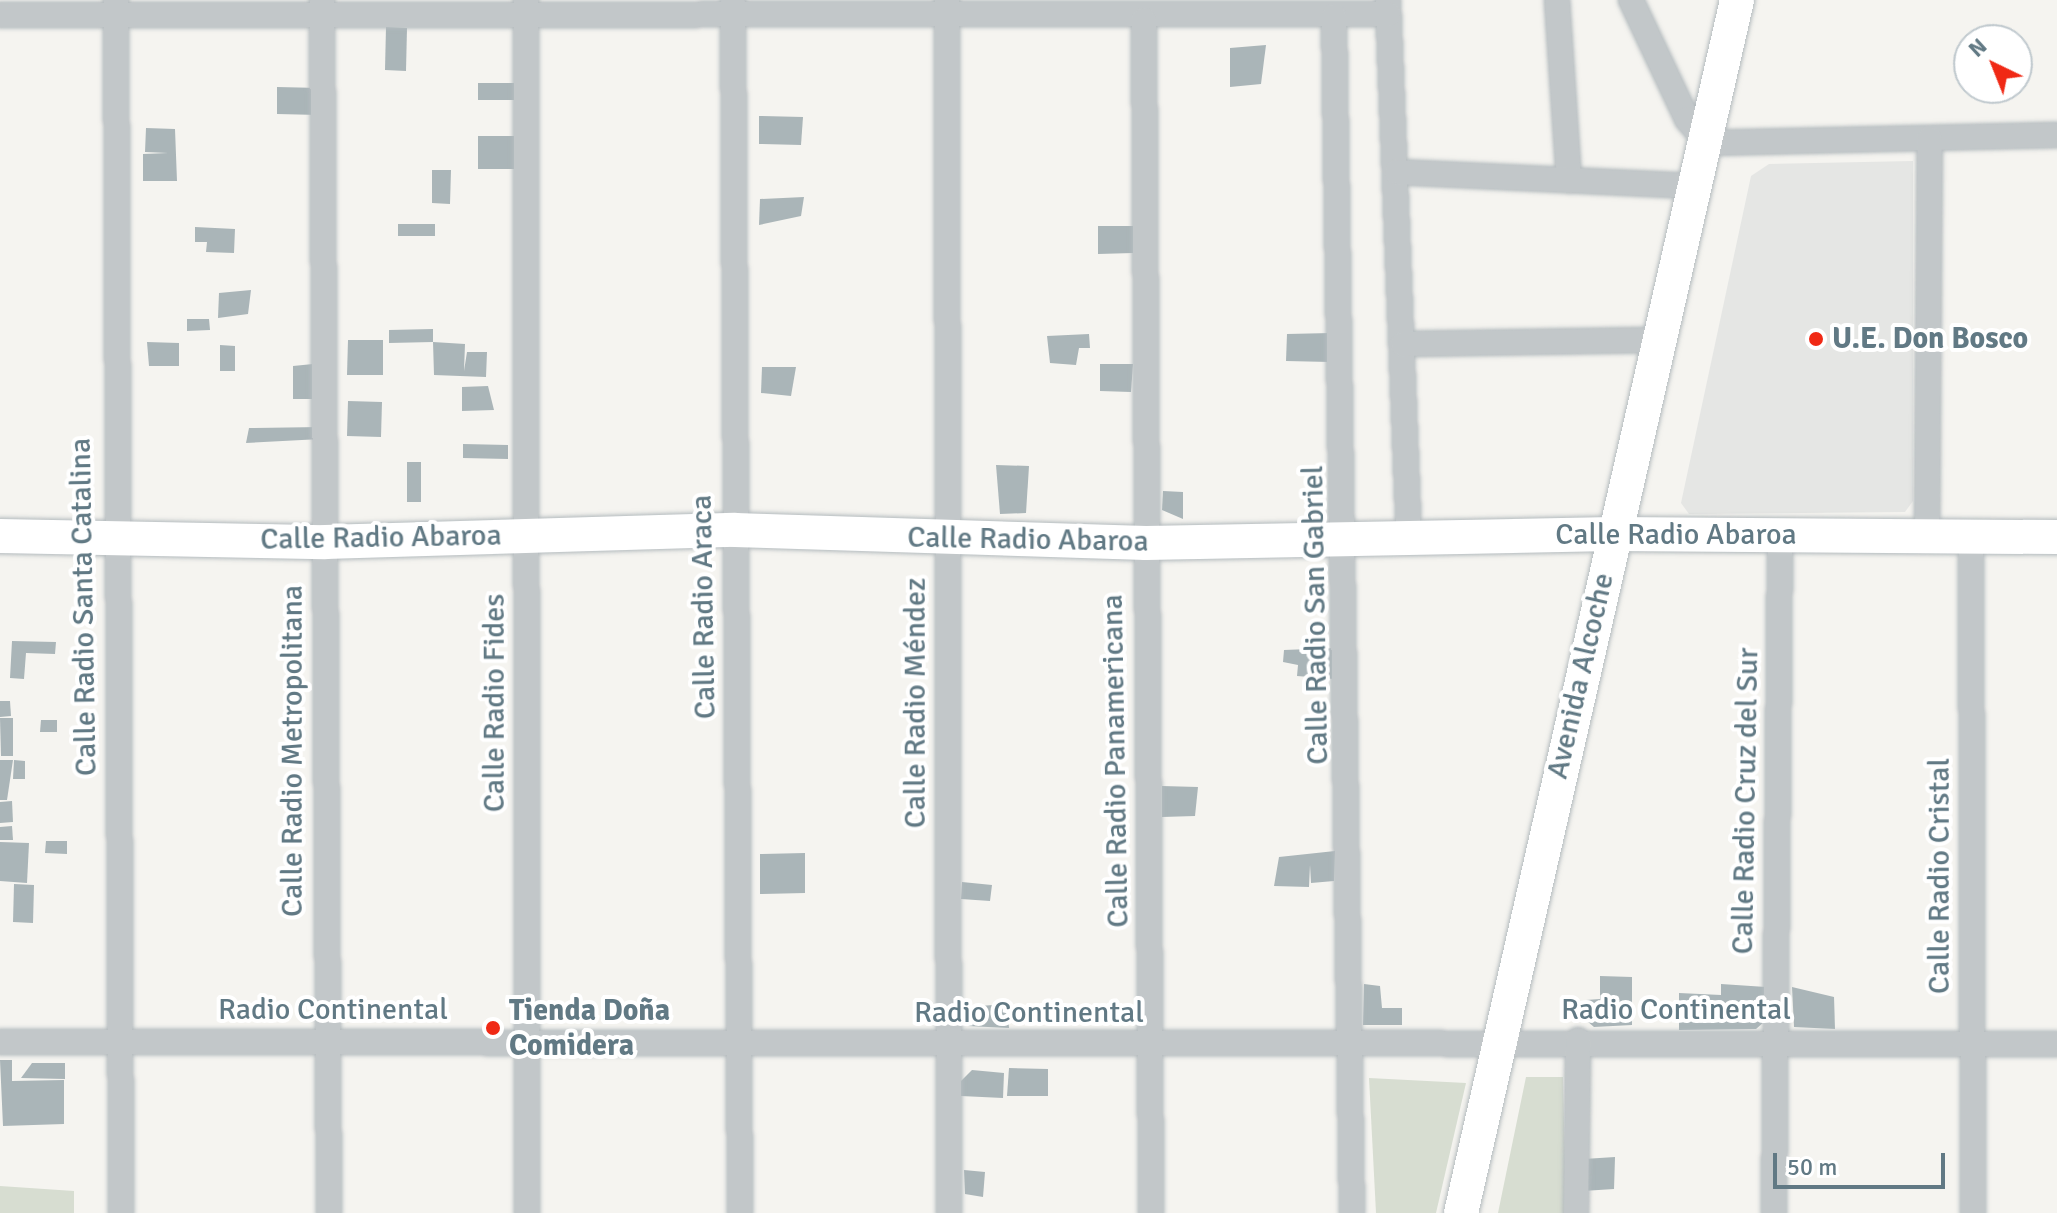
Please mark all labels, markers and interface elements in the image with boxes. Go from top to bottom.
north arrow [1953,24,2033,104]
text: N [1963,32,1992,63]
place label: U.E. Don Bosco [1832,321,2028,357]
marker: U.E. Don Bosco [1807,330,1825,348]
street label: Calle Radio Santa Catalina [63,438,105,776]
street label: Calle Radio San Gabriel [1295,465,1337,765]
street label: Calle Radio Araca [684,495,724,719]
street label: Calle Radio Abaroa [1555,517,1797,553]
street label: Calle Radio Abaroa [260,518,502,558]
street label: Calle Radio Abaroa [907,520,1149,560]
street label: Avenida Alcoche [1540,570,1622,782]
street label: Calle Radio Méndez [898,578,934,828]
street label: Calle Radio Metropolitana [275,585,311,917]
street label: Calle Radio Fides [477,594,513,812]
street label: Calle Radio Panamericana [1095,594,1137,928]
street label: Calle Radio Cruz del Sur [1725,647,1767,955]
street label: Calle Radio Cristal [1922,758,1958,994]
street label: Radio Continental [218,992,448,1028]
street label: Radio Continental [1561,992,1791,1028]
place label: Tienda Doña Comidera [509,993,670,1064]
street label: Radio Continental [914,995,1144,1031]
marker: Tienda Doña Comidera [484,1019,502,1037]
scale bar [1777,1137,1949,1187]
text: 50 m [1787,1152,1837,1182]

